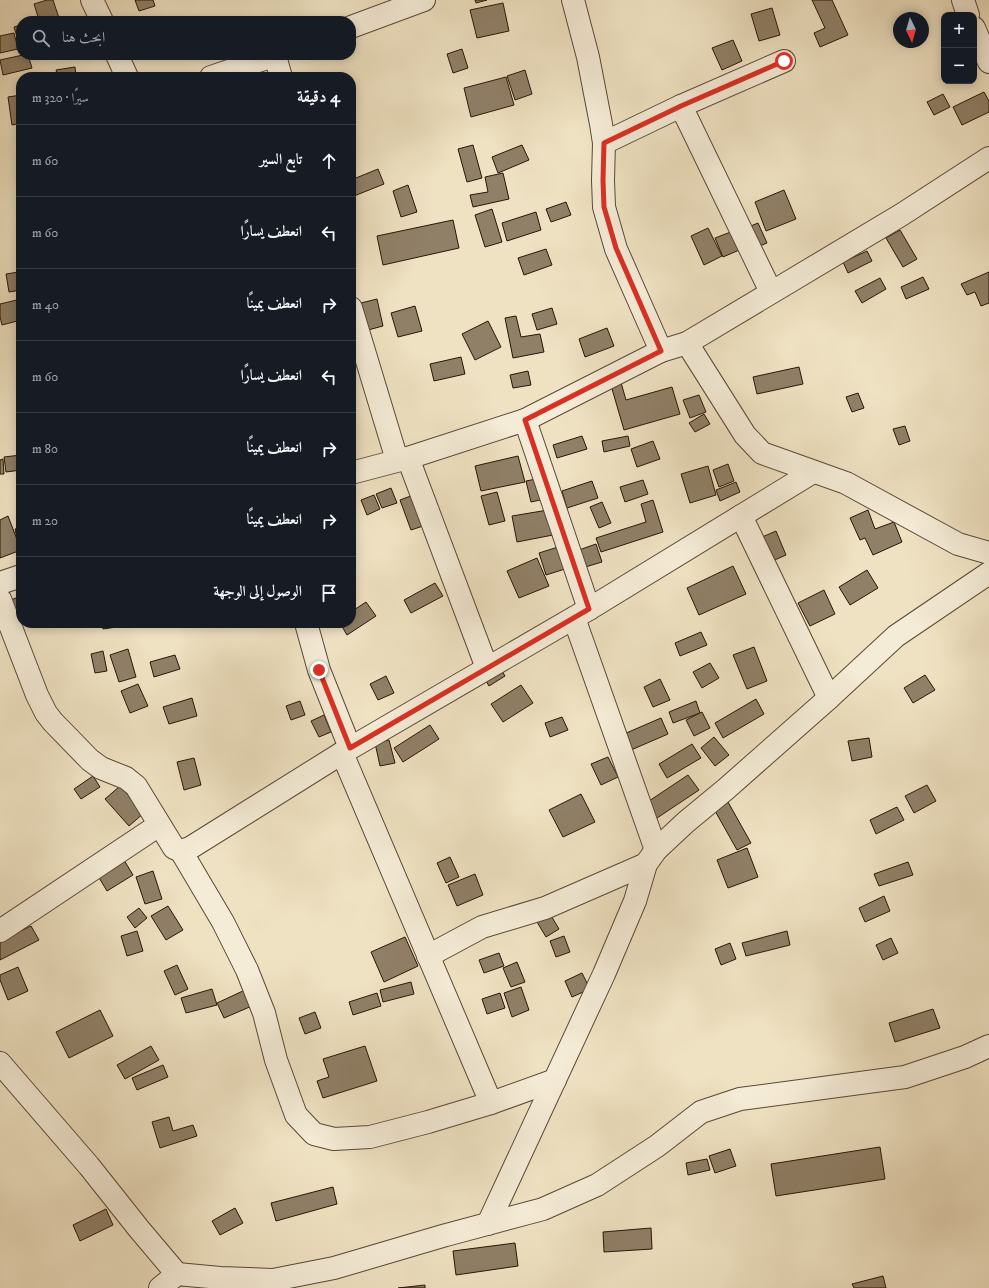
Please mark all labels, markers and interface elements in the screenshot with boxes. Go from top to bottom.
north arrow [893,12,929,48]
map controls [941,12,977,84]
button: + [941,12,977,48]
search box [16,16,356,60]
icon: search [30,27,52,49]
text: ابحث هنا [62,28,105,47]
button: − [941,48,977,84]
route start [775,52,793,70]
text: 4 دقيقة [297,86,340,108]
text: سيرًا · 320 m [32,90,89,106]
text: تابع السير [260,150,302,169]
icon: ahead [318,150,340,172]
text: 60 m [32,153,58,169]
text: انعطف يسارًا [241,222,302,241]
icon: left [318,222,340,244]
text: 60 m [32,225,58,241]
text: انعطف يمينًا [247,294,302,313]
icon: right [318,294,340,316]
text: 40 m [32,297,59,313]
text: انعطف يسارًا [241,366,302,385]
icon: left [318,366,340,388]
text: 60 m [32,369,58,385]
text: انعطف يمينًا [247,438,302,457]
icon: right [318,438,340,460]
text: 80 m [32,441,58,457]
text: انعطف يمينًا [247,510,302,529]
icon: right [318,510,340,532]
text: 20 m [32,513,58,529]
text: الوصول إلى الوجهة [213,582,302,601]
icon: arrive [318,582,340,604]
route end [310,661,328,679]

